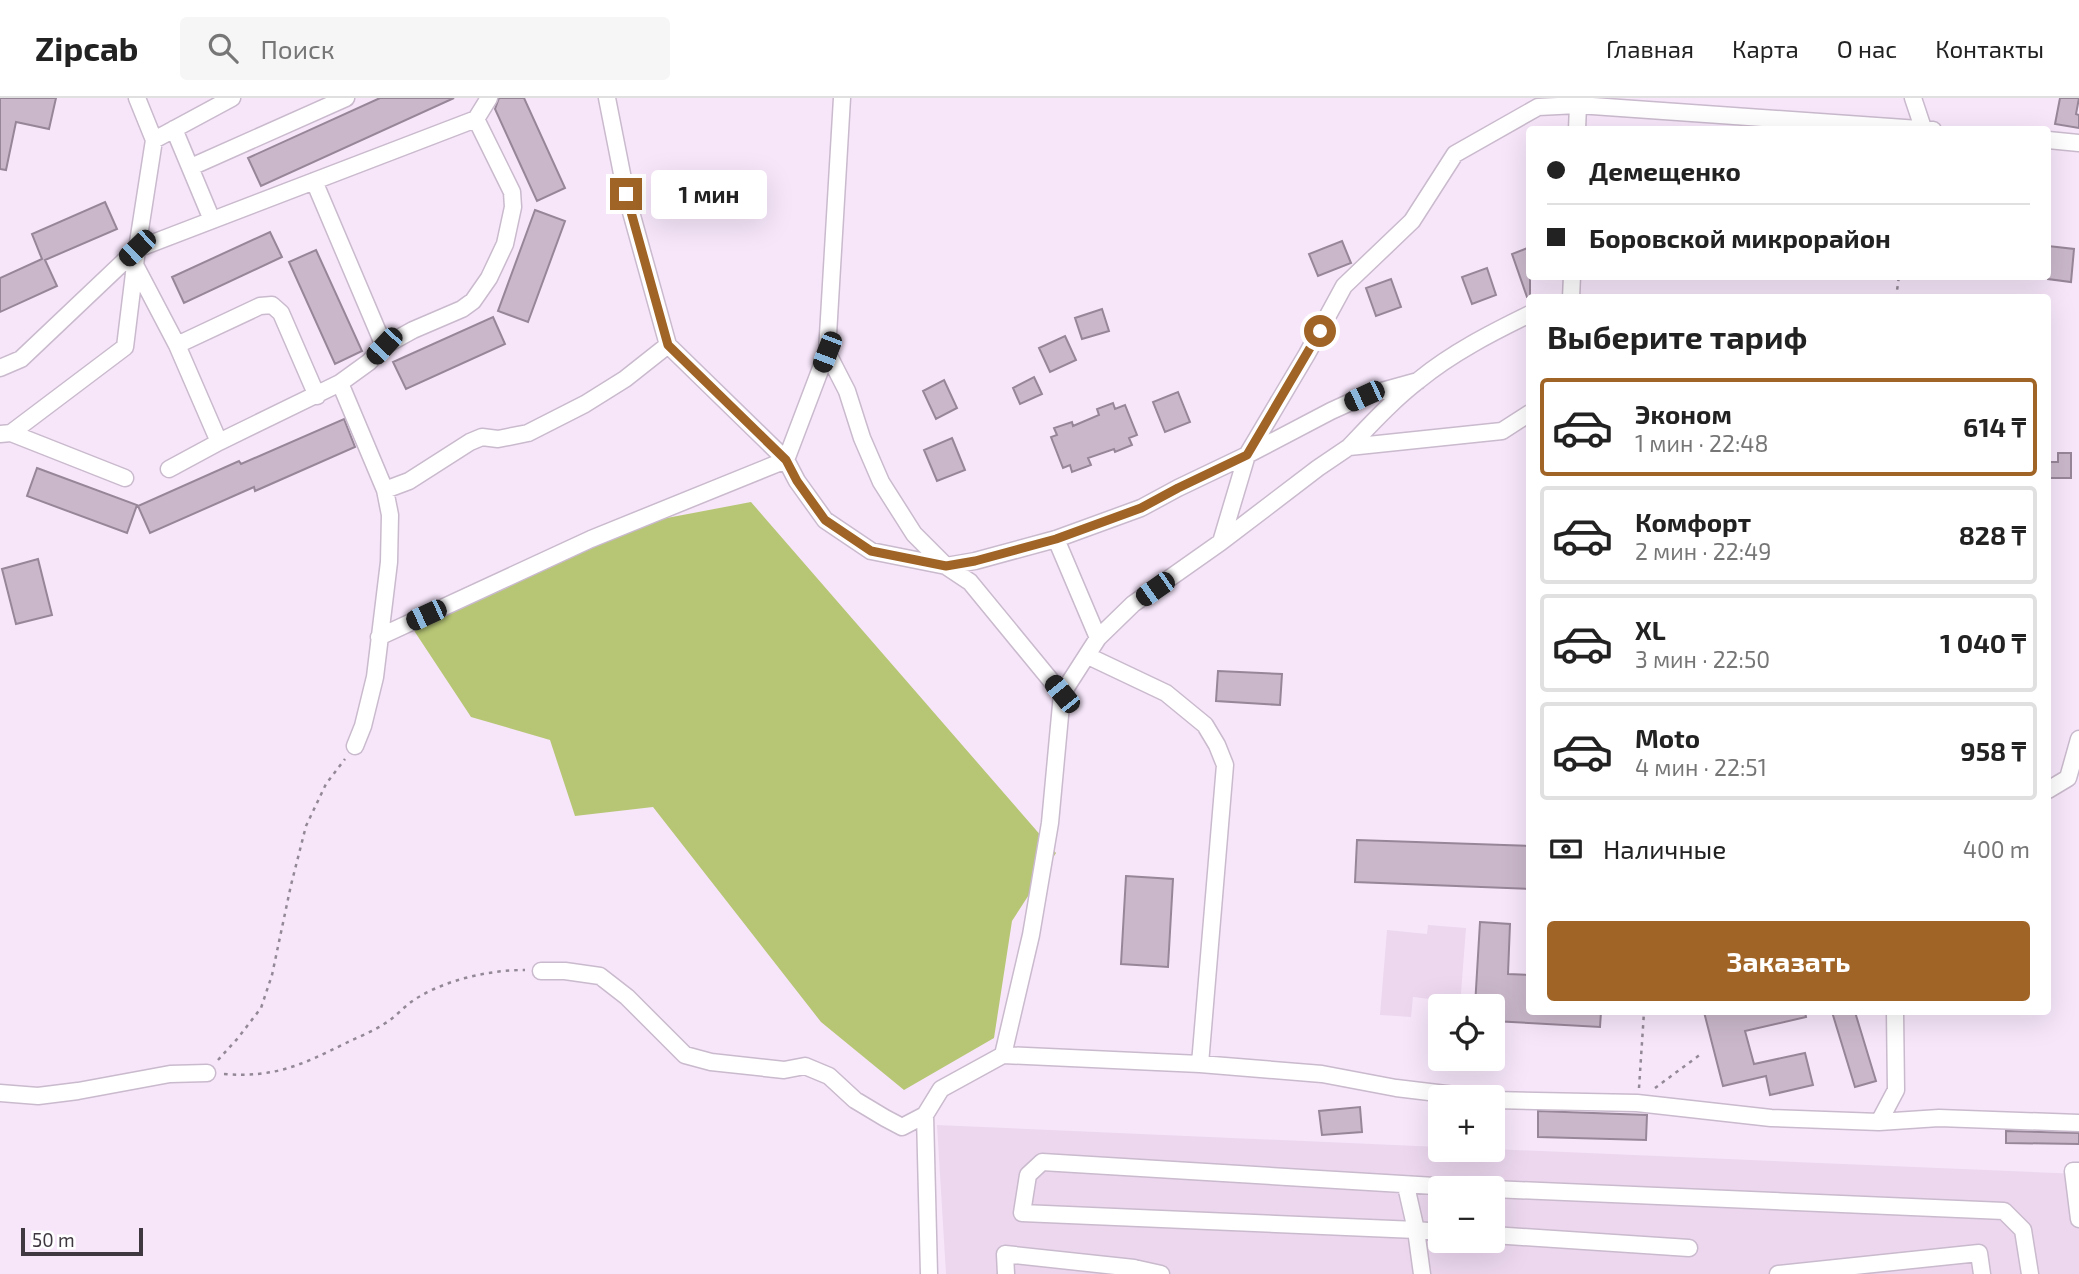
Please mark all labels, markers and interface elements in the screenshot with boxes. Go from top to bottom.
search box [180,17,670,80]
text: Zipcab [35,28,138,68]
icon: search [204,29,242,67]
text: Поиск [260,33,335,64]
text: Главная [1606,34,1694,63]
text: Карта [1732,34,1799,63]
text: О нас [1837,34,1897,63]
text: Контакты [1935,34,2044,63]
text: Демещенко [1589,155,1741,186]
callout: 1 мин [650,170,766,218]
route end [610,178,642,210]
text: 1 мин [679,180,739,208]
text: Боровской микрорайон [1589,222,1891,253]
car [115,226,160,270]
route start [1304,315,1336,347]
text: Выберите тариф [1547,317,1807,355]
car [362,323,407,369]
car [810,329,845,375]
car [1341,378,1388,414]
icon: car [1551,396,1614,459]
text: Эконом [1635,398,1732,429]
text: 614 ₸ [1963,411,2026,442]
text: 1 мин · 22:48 [1635,429,1768,457]
icon: car [1551,504,1614,567]
text: Комфорт [1635,506,1751,537]
text: 828 ₸ [1959,519,2026,550]
text: 2 мин · 22:49 [1635,537,1771,565]
car [1132,568,1179,610]
car [403,597,450,633]
icon: car [1551,612,1614,675]
text: XL [1635,614,1666,645]
text: 1 040 ₸ [1940,627,2026,658]
text: 3 мин · 22:50 [1635,645,1770,673]
car [1041,671,1084,717]
icon: car [1551,720,1614,783]
text: Moto [1635,722,1700,753]
text: 958 ₸ [1960,735,2026,766]
text: 4 мин · 22:51 [1635,753,1767,781]
icon: cash [1547,830,1585,868]
text: Наличные [1603,833,1726,864]
text: 400 m [1963,835,2030,863]
button: Заказать [1547,921,2030,1001]
map controls [1428,994,1505,1253]
button: locate [1428,994,1505,1071]
button: + [1428,1085,1505,1162]
button: − [1428,1176,1505,1253]
scale bar [21,1225,144,1257]
text: 50 m [32,1228,75,1251]

